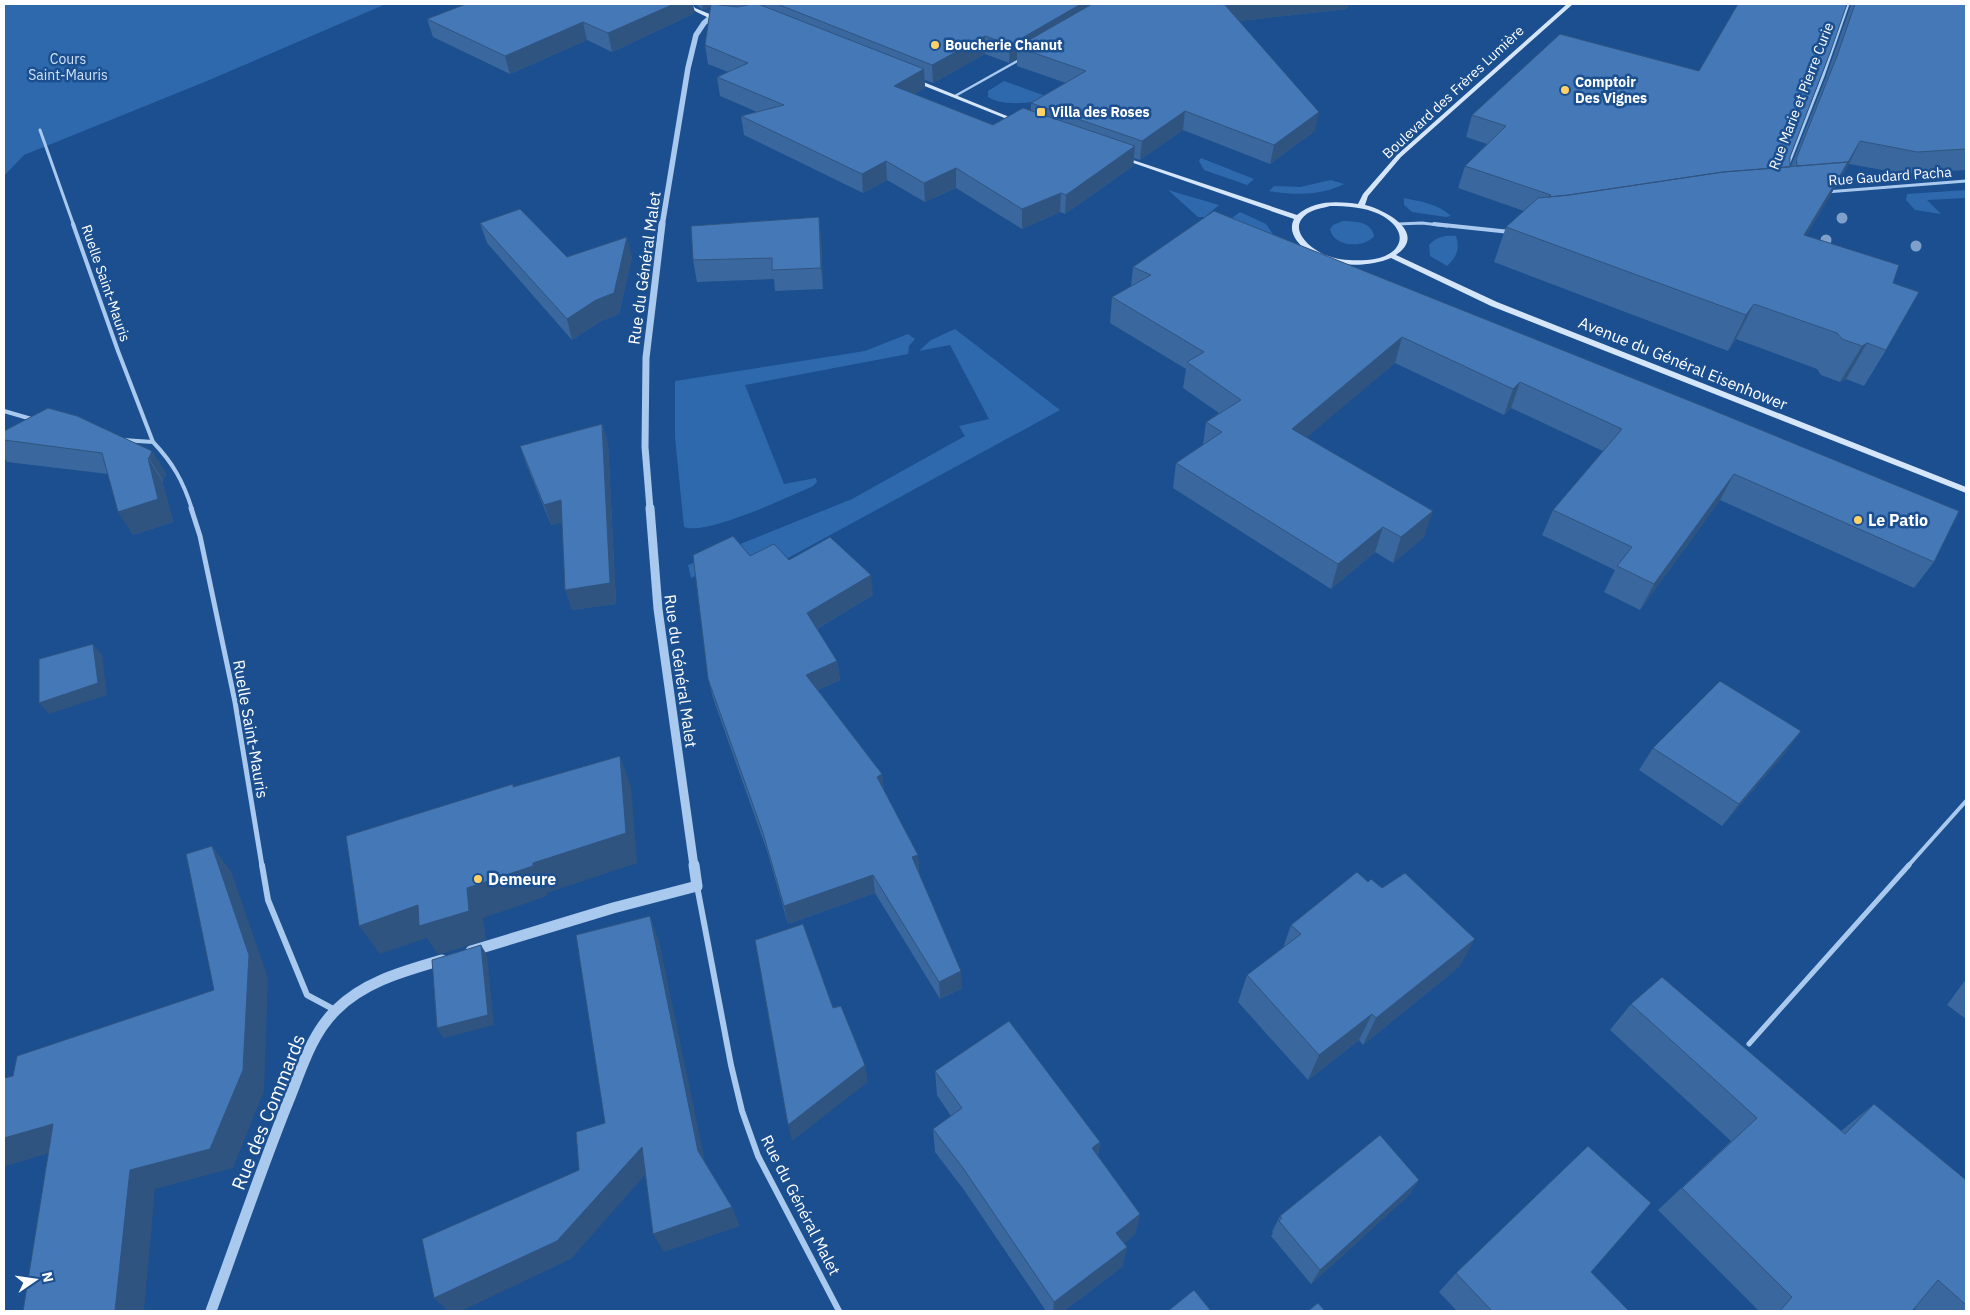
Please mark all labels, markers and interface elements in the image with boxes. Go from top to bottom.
street label: Rue Marie et Pierre Curie [1765,20,1837,172]
street label: Boulevard des Frères Lumière [1378,21,1528,162]
place label: Boucherie Chanut [945,36,1062,54]
marker: Boucherie Chanut [929,39,941,51]
park label: Cours Saint-Mauris [28,50,108,84]
place label: Comptoir Des Vignes [1575,73,1647,107]
marker: Comptoir Des Vignes [1559,84,1571,96]
place label: Villa des Roses [1051,103,1150,121]
marker: Villa des Roses [1035,106,1047,118]
street label: Rue Gaudard Pacha [1828,163,1953,189]
street label: Rue du Général Malet [623,190,665,346]
street label: Ruelle Saint-Mauris [78,222,135,344]
street label: Avenue du Général Eisenhower [1576,312,1790,414]
place label: Le Patio [1868,510,1928,530]
marker: Le Patio [1852,514,1864,526]
street label: Rue du Général Malet [660,593,702,749]
street label: Ruelle Saint-Mauris [229,658,273,800]
place label: Demeure [488,869,556,889]
marker: Demeure [472,873,484,885]
street label: Rue des Commards [226,1031,310,1193]
street label: Rue du Général Malet [757,1132,845,1278]
north arrow [10,1255,60,1305]
text: N [38,1270,58,1284]

